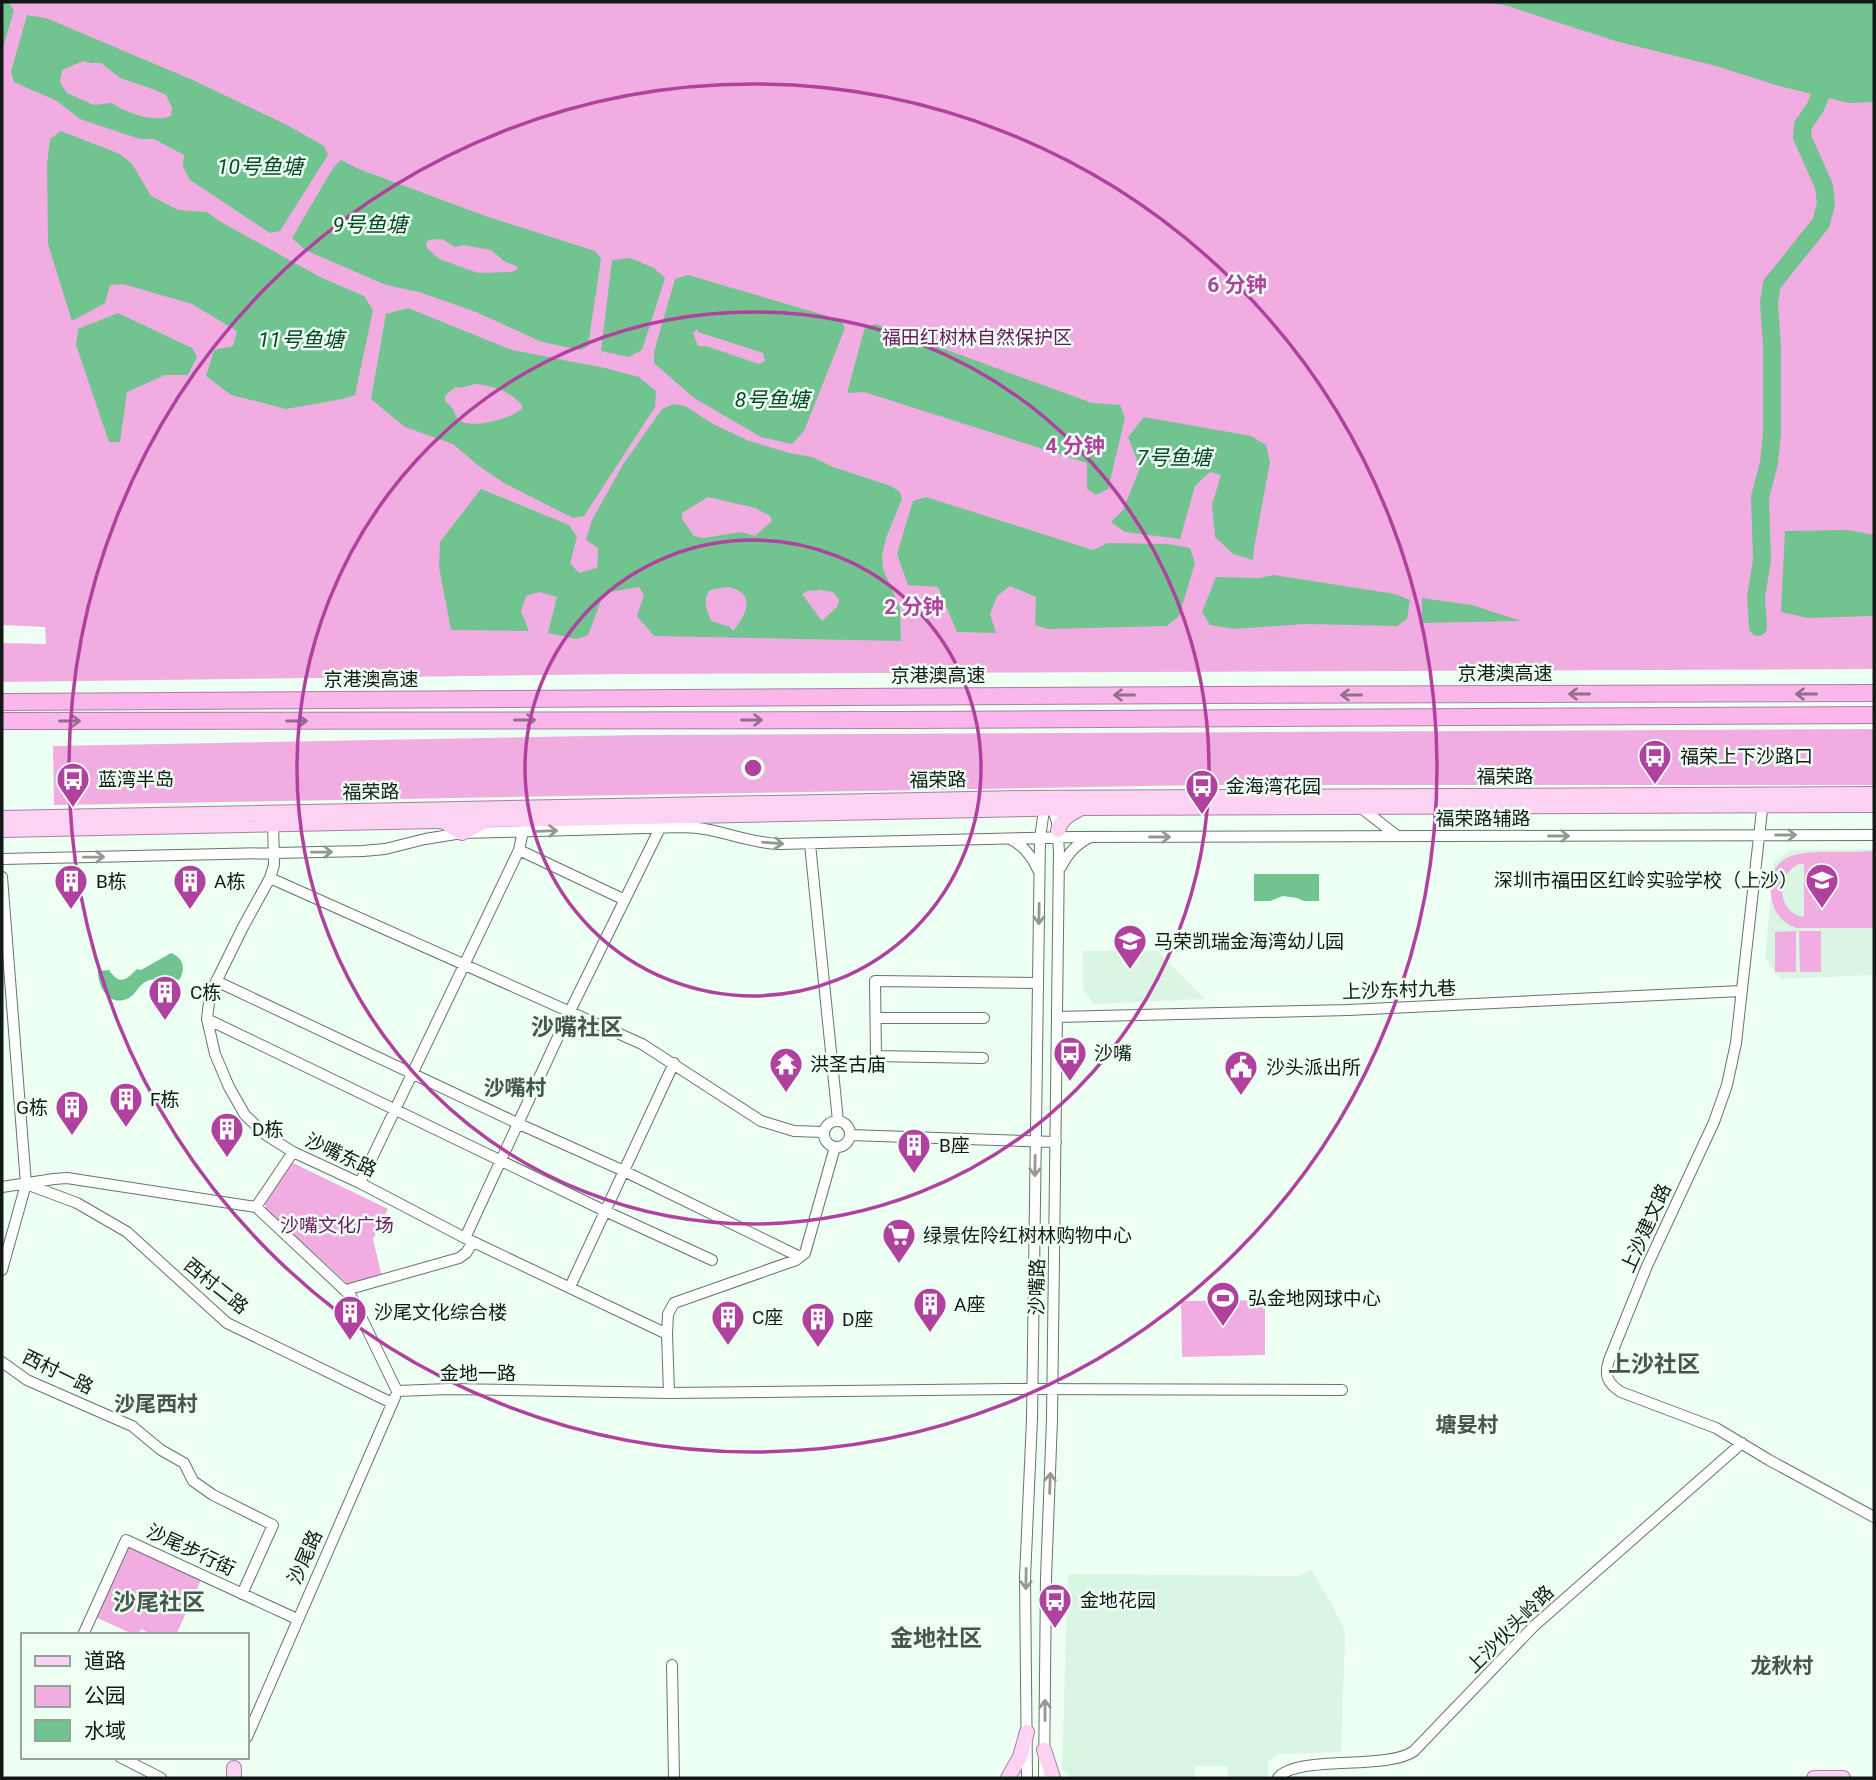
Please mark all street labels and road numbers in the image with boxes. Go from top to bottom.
street label: 京港澳高速 [1457,662,1553,685]
street label: 京港澳高速 [890,664,986,687]
street label: 京港澳高速 [323,668,419,691]
street label: 福荣路 [1476,765,1534,788]
street label: 福荣路 [909,768,967,792]
street label: 福荣路 [342,780,400,804]
street label: 福荣路辅路 [1435,807,1531,830]
street label: 上沙东村九巷 [1342,977,1456,1003]
street label: 沙嘴东路 [302,1129,380,1181]
street label: 上沙建文路 [1616,1180,1676,1276]
street label: 西村二路 [179,1253,253,1319]
street label: 沙嘴路 [1025,1258,1049,1316]
street label: 西村一路 [19,1345,97,1399]
street label: 金地一路 [440,1362,516,1385]
street label: 沙尾步行街 [143,1519,239,1581]
street label: 沙尾路 [283,1526,327,1588]
street label: 上沙伙头岭路 [1462,1581,1558,1677]

